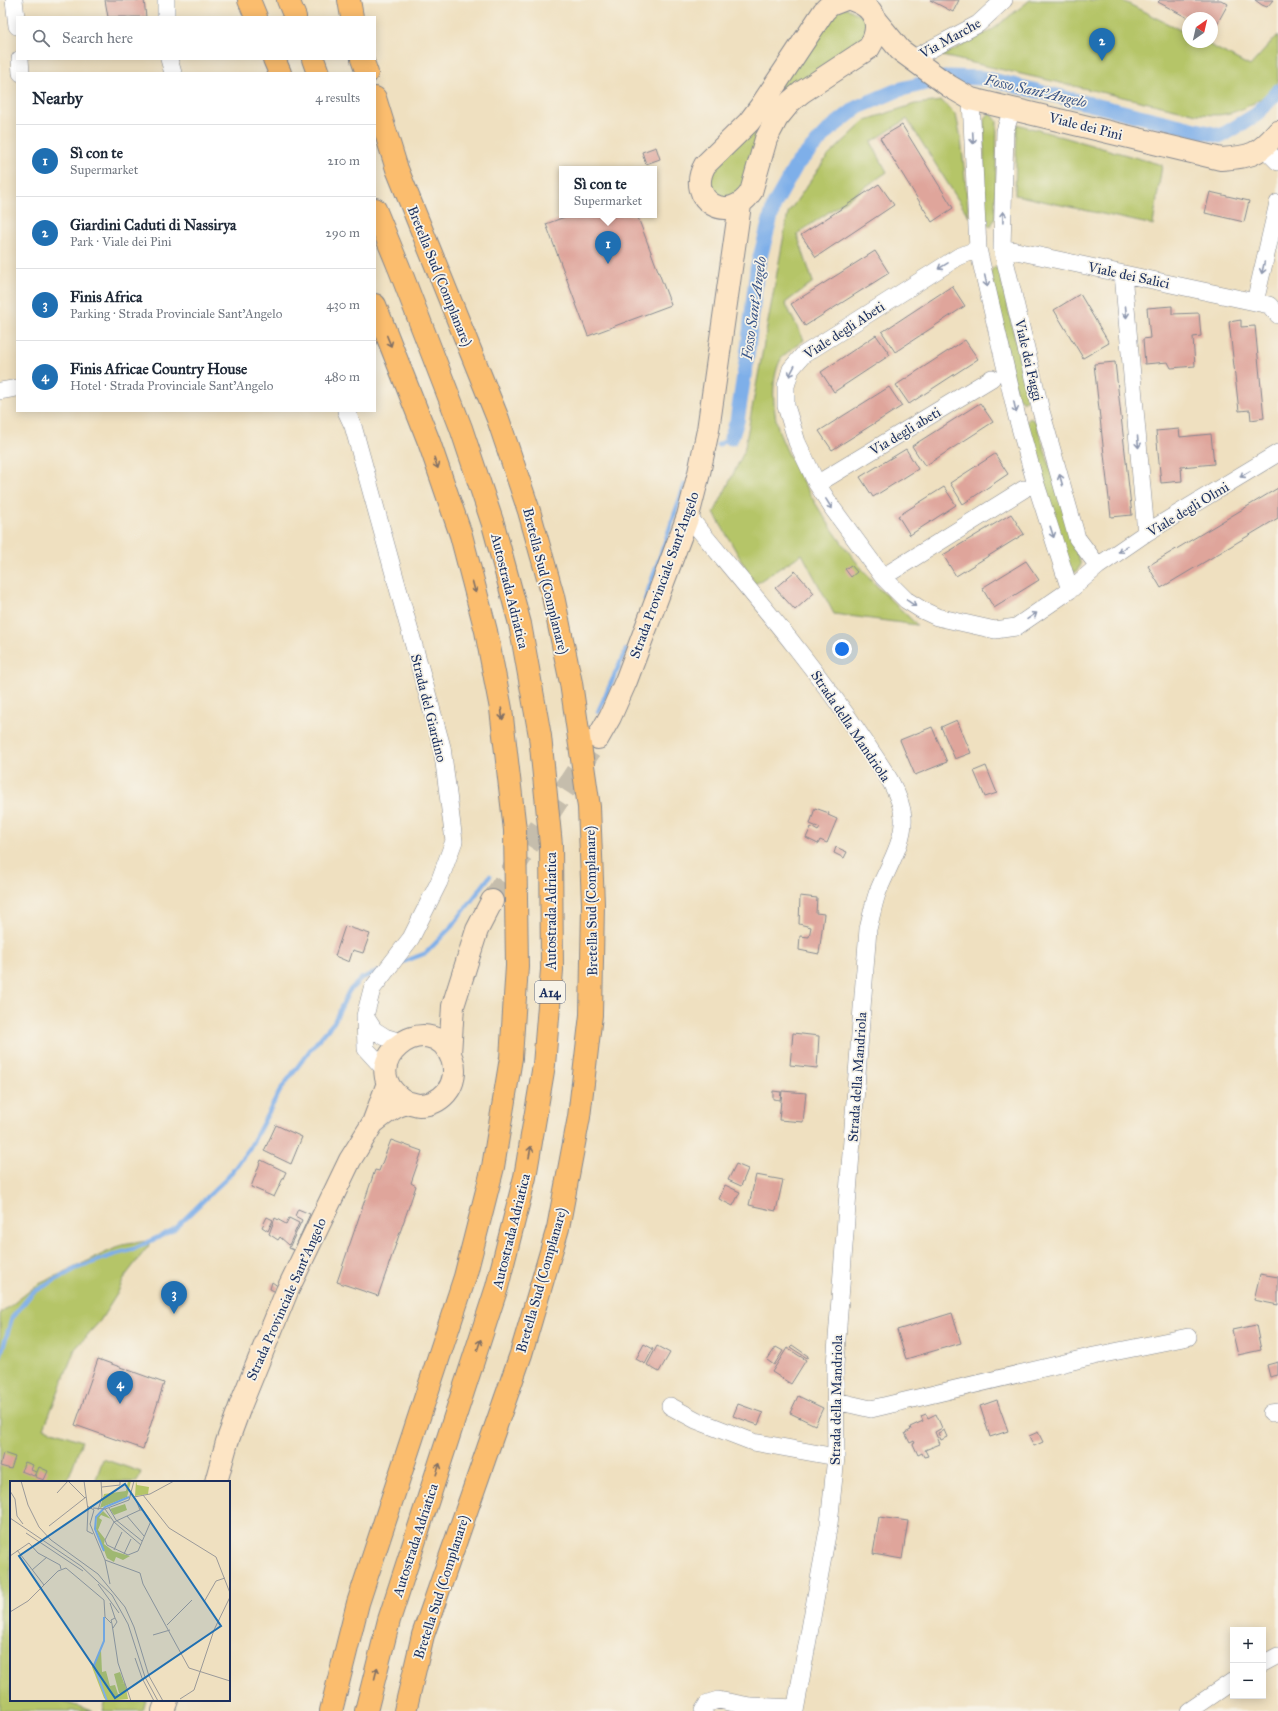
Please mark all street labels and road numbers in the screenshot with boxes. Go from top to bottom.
street label: Via Marche [916,15,984,63]
street label: Viale dei Pini [1046,109,1124,144]
street label: Bretella Sud (Complanare) [403,203,476,349]
street label: Viale dei Salici [1086,258,1171,292]
street label: Viale degli Abeti [800,298,888,363]
street label: Viale dei Faggi [1011,317,1046,403]
street label: Via degli abeti [866,403,944,460]
street label: Viale degli Olmi [1144,478,1232,541]
street label: Strada Provinciale Sant'Angelo [626,489,703,661]
street label: Bretella Sud (Complanare) [518,506,572,656]
street label: Autostrada Adriatica [487,531,532,651]
street label: Strada del Giardino [407,652,450,764]
street label: Strada della Mandriola [807,668,894,785]
street label: Bretella Sud (Complanare) [582,826,602,976]
street label: Autostrada Adriatica [543,852,560,971]
road number: A14 [535,981,565,1003]
street label: Strada della Mandriola [844,1011,871,1143]
street label: Autostrada Adriatica [489,1172,534,1291]
street label: Bretella Sud (Complanare) [513,1206,571,1355]
street label: Strada Provinciale Sant'Angelo [243,1215,330,1383]
street label: Strada della Mandriola [827,1335,846,1465]
street label: Autostrada Adriatica [389,1481,442,1600]
street label: Bretella Sud (Complanare) [410,1513,474,1662]

